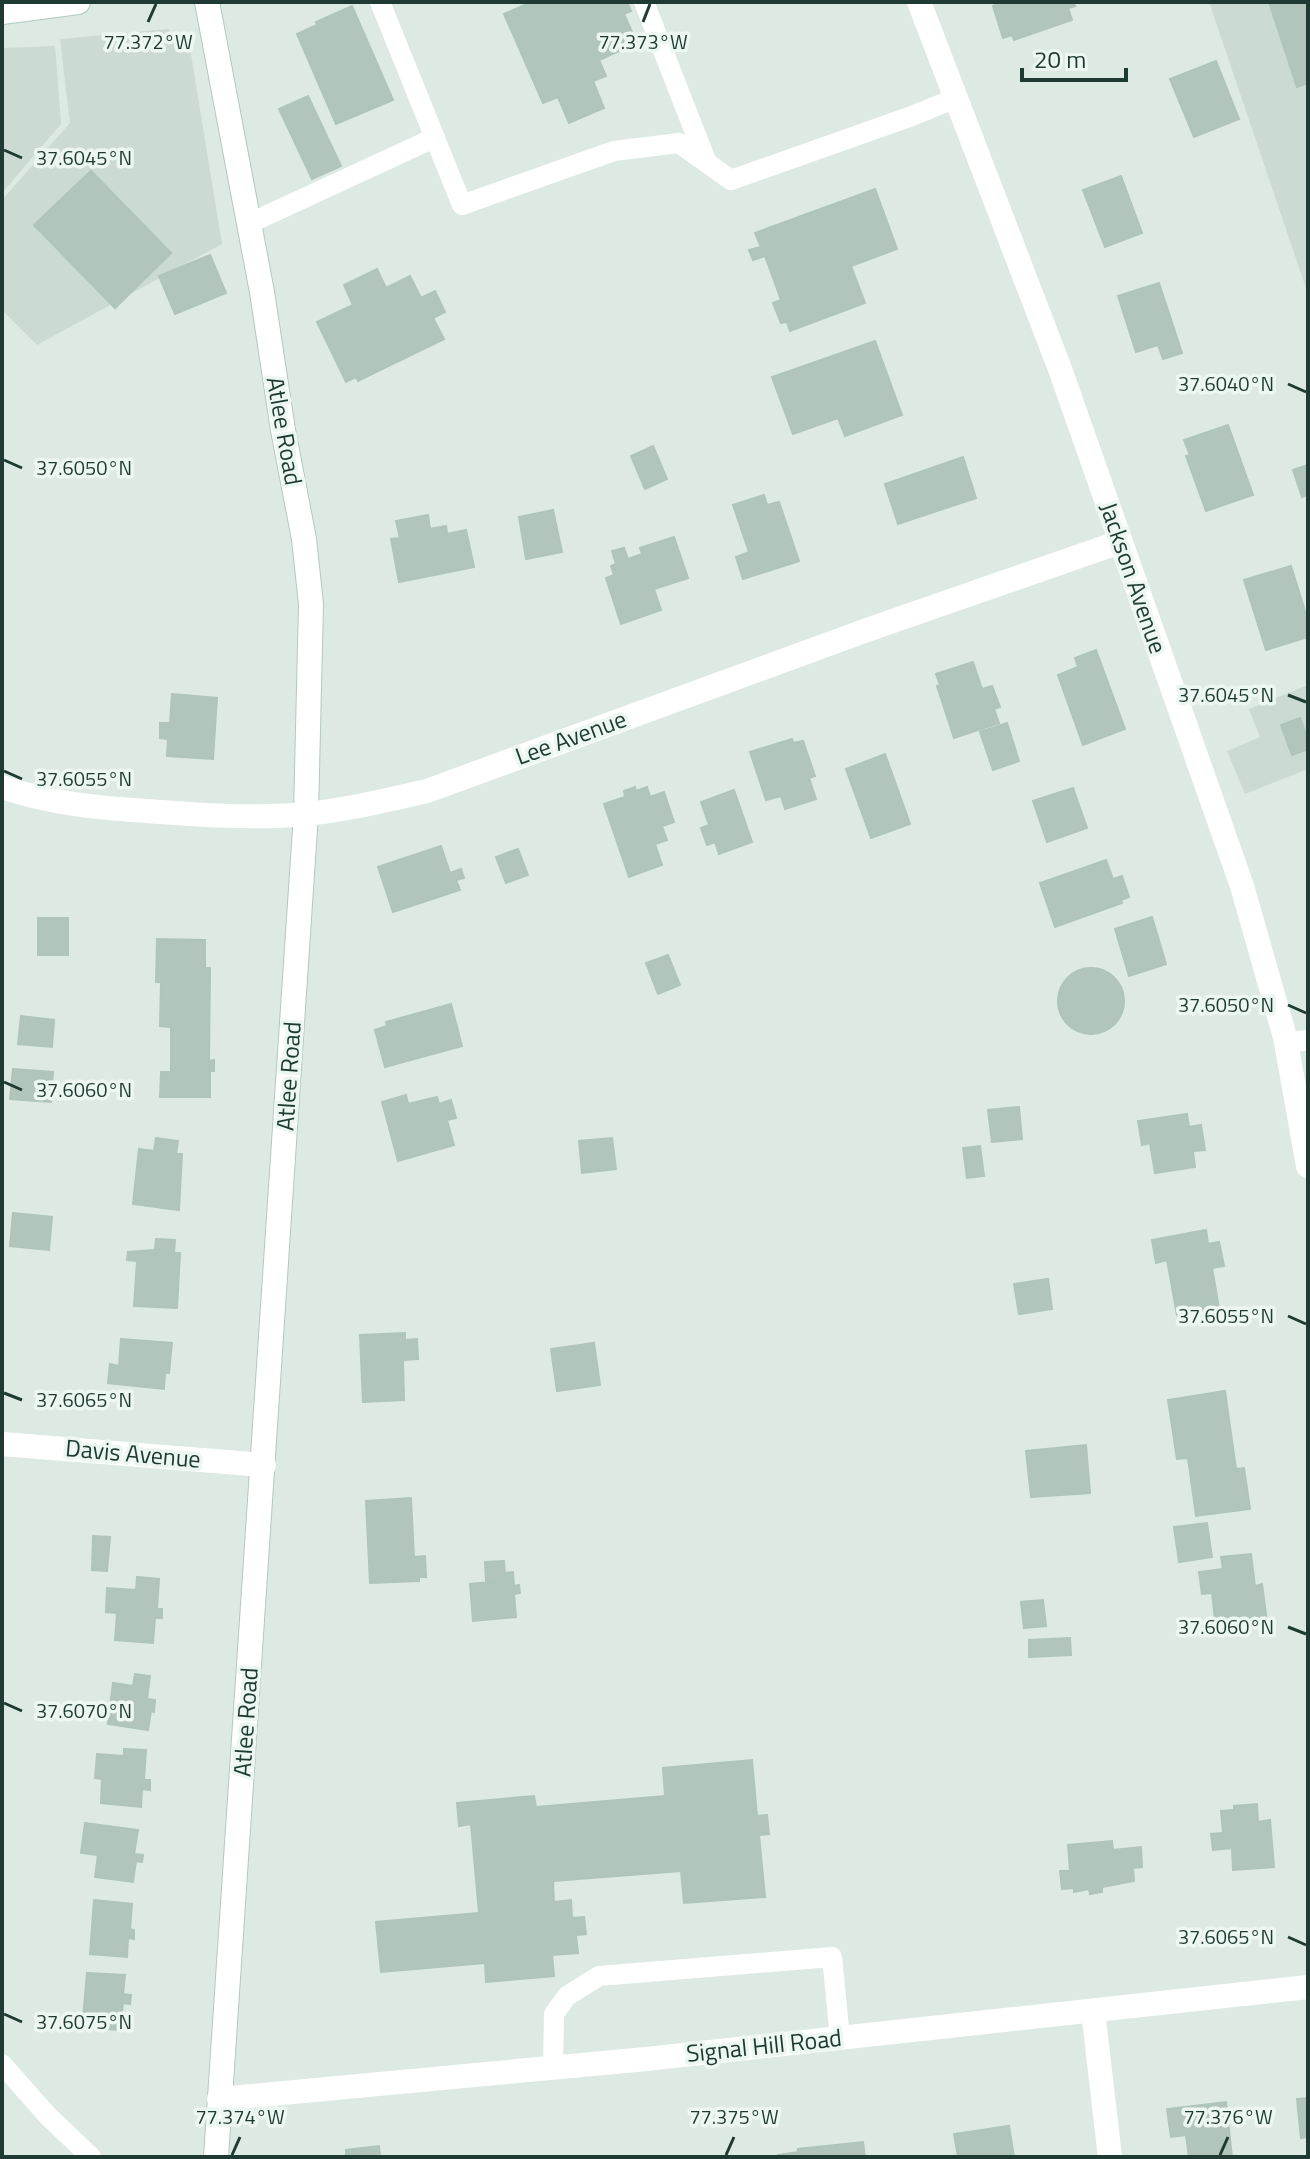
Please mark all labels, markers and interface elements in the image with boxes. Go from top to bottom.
text: 77.372°W [103,26,193,57]
text: 77.373°W [598,26,688,57]
scale bar [1022,32,1126,82]
text: 20 m [1034,41,1086,77]
text: 37.6045°N [36,142,132,173]
text: 37.6040°N [1178,368,1274,399]
street label: Atlee Road [258,374,312,488]
text: 37.6050°N [36,452,132,483]
street label: Jackson Avenue [1091,497,1177,658]
text: 37.6045°N [1178,679,1274,710]
street label: Lee Avenue [510,700,631,774]
text: 37.6055°N [36,763,132,794]
text: 37.6050°N [1178,989,1274,1020]
street label: Atlee Road [266,1020,310,1132]
text: 37.6060°N [36,1074,132,1105]
text: 37.6055°N [1178,1300,1274,1331]
text: 37.6065°N [36,1384,132,1415]
street label: Davis Avenue [64,1429,202,1477]
text: 37.6060°N [1178,1611,1274,1642]
street label: Atlee Road [223,1666,267,1778]
text: 37.6070°N [36,1695,132,1726]
text: 37.6065°N [1178,1921,1274,1952]
text: 37.6075°N [36,2006,132,2037]
street label: Signal Hill Road [684,2019,843,2071]
text: 77.374°W [195,2101,285,2132]
text: 77.375°W [689,2101,779,2132]
text: 77.376°W [1183,2101,1273,2132]

